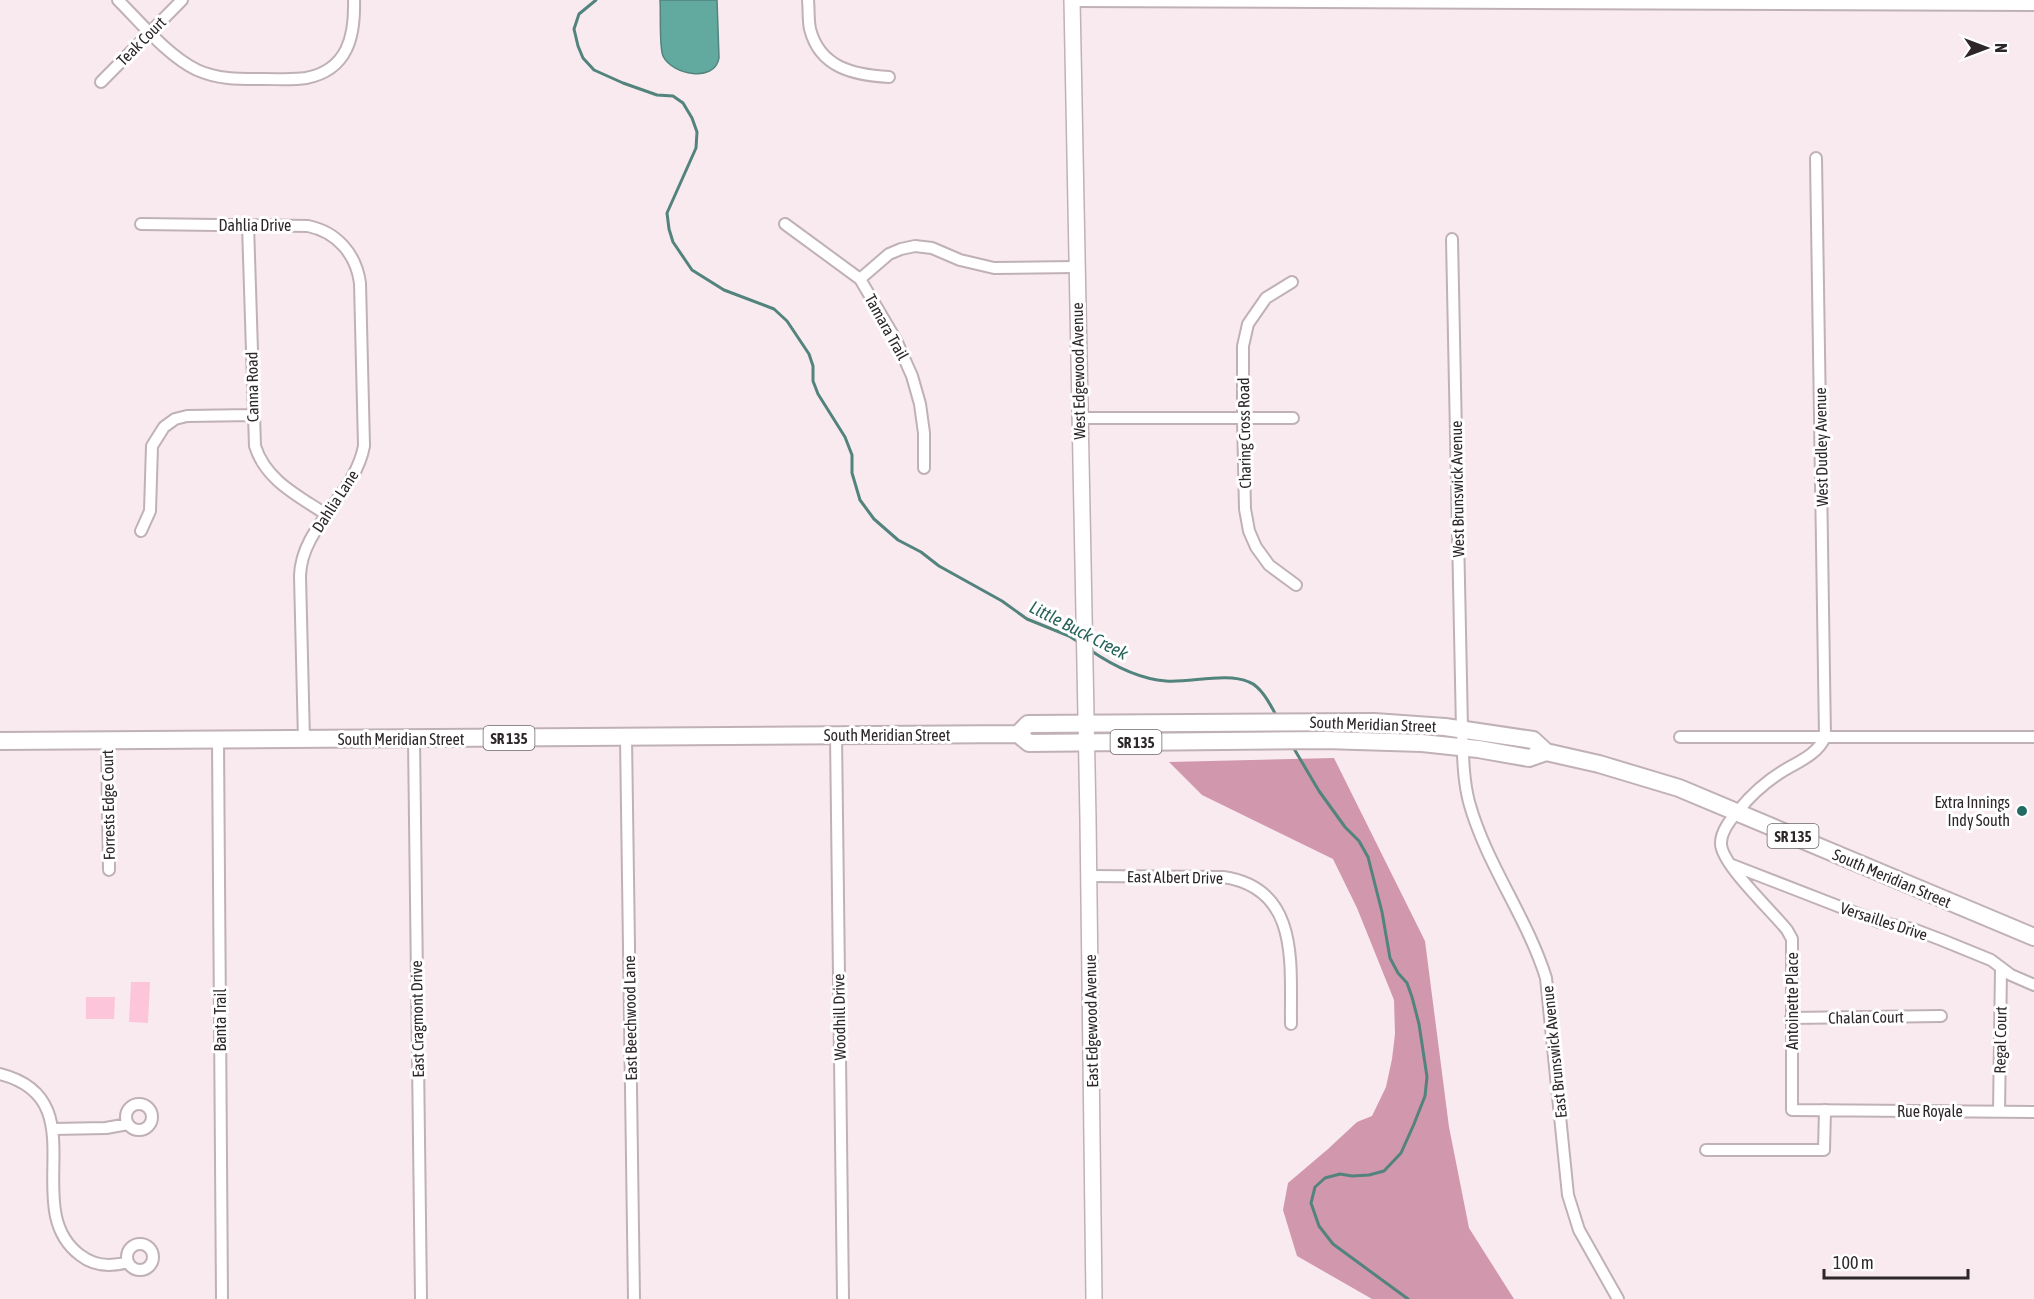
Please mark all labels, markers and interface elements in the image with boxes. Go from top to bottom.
street label: Teak Court [113,13,169,69]
north arrow [1956,18,2016,78]
text: N [1992,43,2010,53]
street label: Dahlia Drive [219,216,291,234]
street label: Tamara Trail [862,291,913,364]
street label: West Edgewood Avenue [1068,302,1089,440]
street label: Canna Road [242,352,262,422]
street label: Charing Cross Road [1234,377,1255,489]
street label: West Dudley Avenue [1811,387,1832,507]
street label: West Brunswick Avenue [1447,420,1467,558]
street label: Dahlia Lane [308,467,362,535]
water label: Little Buck Creek [1026,596,1133,664]
street label: South Meridian Street [1309,713,1437,735]
road number: SR 135 [484,726,534,750]
street label: South Meridian Street [824,726,951,744]
street label: South Meridian Street [338,730,465,748]
road number: SR 135 [1110,730,1162,754]
street label: Forrests Edge Court [98,749,119,860]
place label: Extra Innings Indy South [1935,793,2010,830]
marker: Extra Innings Indy South [2015,804,2029,818]
road number: SR 135 [1768,824,1818,848]
street label: South Meridian Street [1830,845,1954,911]
street label: East Albert Drive [1127,867,1223,887]
street label: Versailles Drive [1838,898,1930,944]
street label: Antoinette Place [1783,952,1801,1050]
street label: East Edgewood Avenue [1081,954,1102,1088]
street label: East Beechwood Lane [620,955,640,1081]
street label: East Cragmont Drive [407,960,428,1078]
street label: Woodhill Drive [829,973,849,1061]
street label: East Brunswick Avenue [1538,985,1570,1119]
street label: Banta Trail [211,988,229,1051]
street label: Regal Court [1990,1006,2011,1074]
street label: Chalan Court [1828,1007,1904,1027]
street label: Rue Royale [1897,1102,1963,1121]
scale bar [1824,1242,1968,1280]
text: 100 m [1833,1252,1874,1273]

